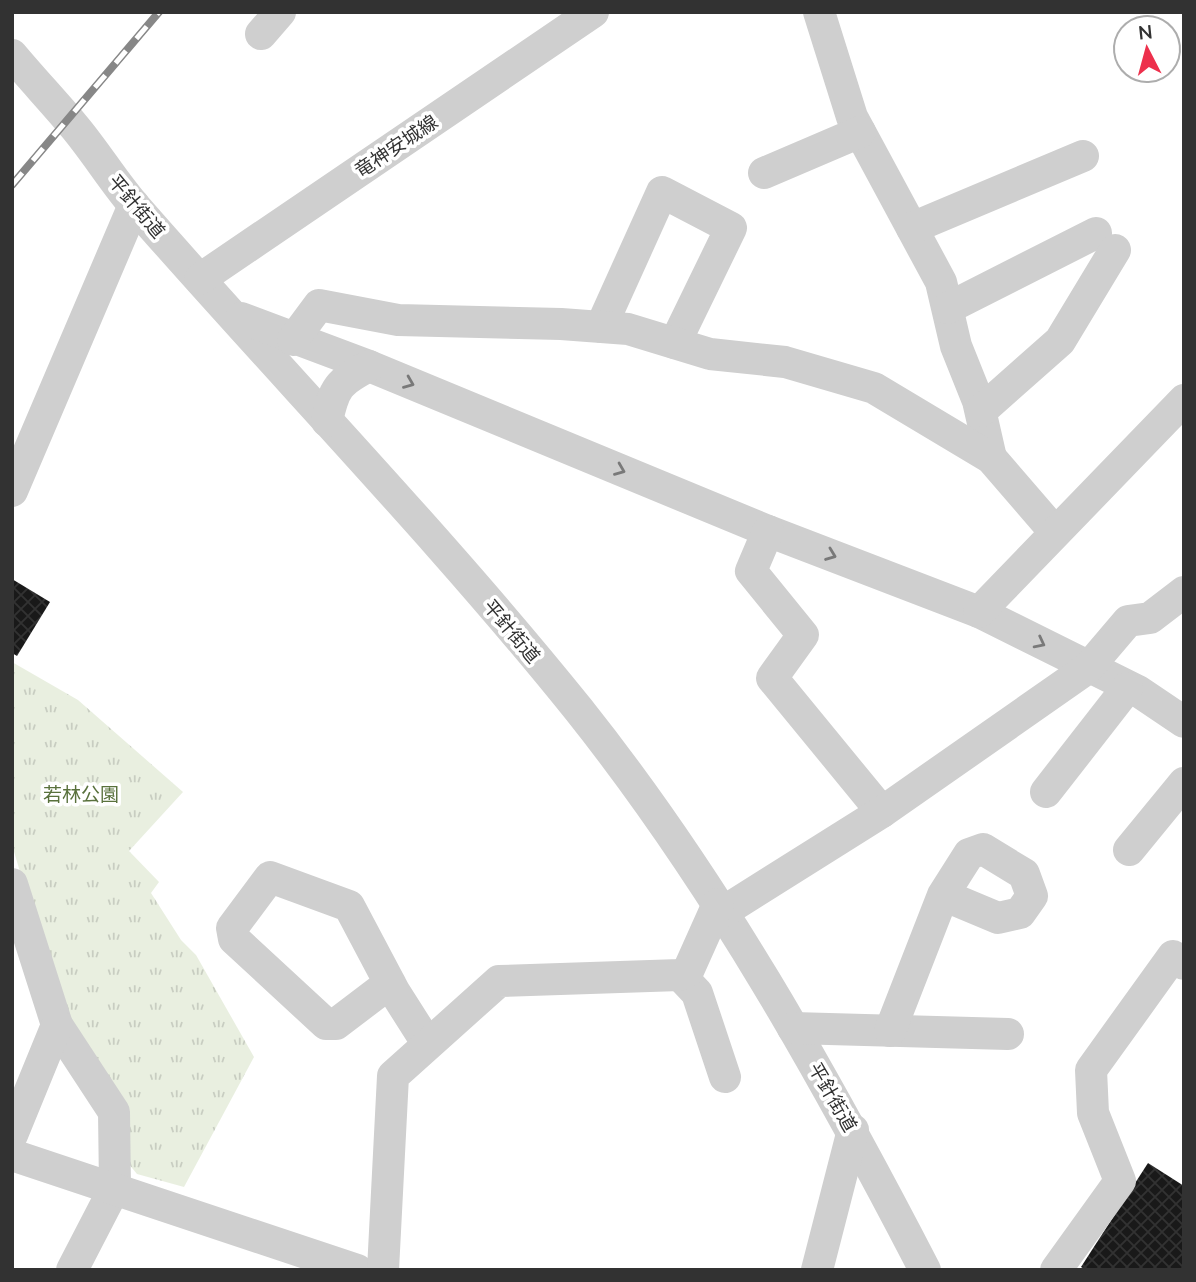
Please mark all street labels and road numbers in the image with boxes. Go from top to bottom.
street label: 竜神安城線 [350,109,443,184]
street label: 平針街道 [102,169,171,244]
street label: 平針街道 [477,594,546,669]
street label: 平針街道 [802,1058,862,1137]

